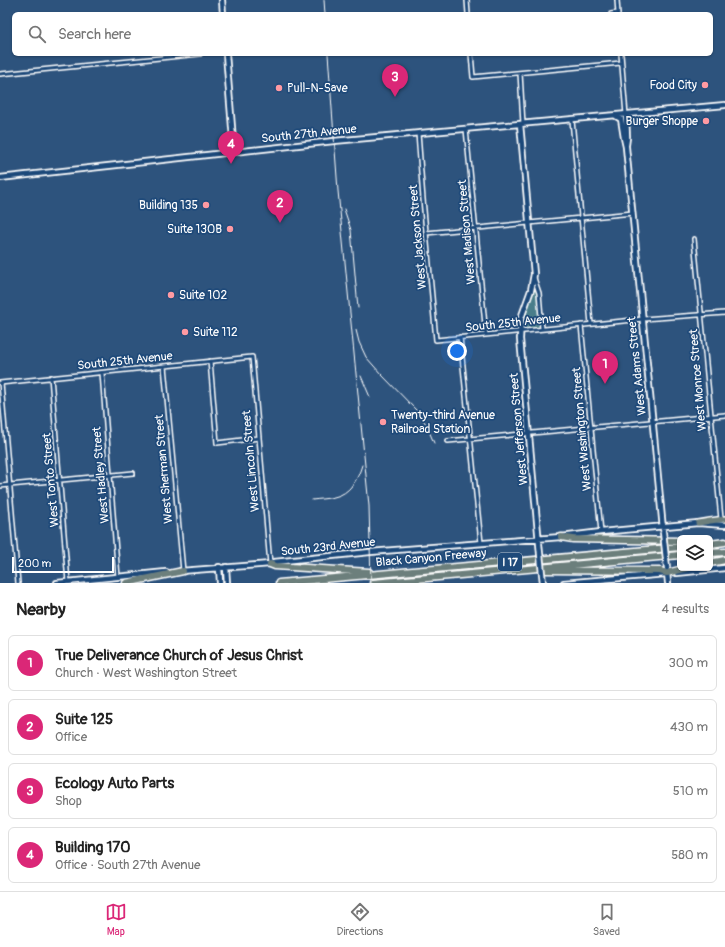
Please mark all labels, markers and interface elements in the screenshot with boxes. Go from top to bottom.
search box [12,12,713,56]
icon: search [26,23,48,45]
text: Search here [58,25,131,44]
pin: 3 [382,64,408,97]
place label: Food City [649,78,697,93]
marker: Food City [700,80,710,90]
place label: Pull-N-Save [287,81,348,96]
marker: Pull-N-Save [274,83,284,93]
place label: Burger Shoppe [626,114,698,129]
marker: Burger Shoppe [701,116,711,126]
street label: South 27th Avenue [261,122,357,146]
pin: 4 [218,131,244,164]
street label: West Madison Street [455,179,479,285]
street label: West Jackson Street [406,184,430,290]
pin: 2 [267,190,293,223]
place label: Building 135 [139,198,198,213]
marker: Building 135 [201,200,211,210]
place label: Suite 130B [167,222,222,237]
marker: Suite 130B [225,224,235,234]
place label: Suite 102 [179,288,227,303]
marker: Suite 102 [166,290,176,300]
street label: South 25th Avenue [465,311,561,335]
street label: West Adams Street [624,316,650,416]
place label: Suite 112 [193,325,238,340]
marker: Suite 112 [180,327,190,337]
street label: West Monroe Street [686,328,710,432]
your location [447,341,467,361]
street label: South 25th Avenue [77,349,173,373]
pin: 1 [592,351,618,384]
street label: West Washington Street [569,366,595,491]
street label: West Jefferson Street [507,372,531,486]
place label: Twenty-third Avenue Railroad Station [391,408,495,437]
street label: West Lincoln Street [239,409,263,512]
street label: West Sherman Street [152,414,176,524]
marker: Twenty-third Avenue Railroad Station [378,417,388,427]
street label: West Hadley Street [89,426,113,524]
street label: West Tonto Street [39,432,63,528]
street label: South 23rd Avenue [280,535,376,559]
map controls [677,535,713,571]
button: layers [677,535,713,571]
street label: Black Canyon Freeway [375,546,487,570]
road number: I 17 [498,553,522,571]
scale bar [12,555,114,574]
text: 200 m [18,557,51,570]
text: Nearby [16,599,65,620]
text: 4 results [662,601,709,617]
text: True Deliverance Church of Jesus Christ [55,646,303,665]
text: 1 [27,655,33,671]
text: 300 m [669,655,708,671]
text: Church · West Washington Street [55,665,237,681]
text: Suite 125 [55,710,113,729]
text: 2 [26,719,34,735]
text: 430 m [670,719,708,735]
text: Office [55,729,87,745]
text: Ecology Auto Parts [55,774,174,793]
text: 3 [26,783,34,799]
text: 510 m [673,783,708,799]
text: Shop [55,793,82,809]
text: Building 170 [55,838,130,857]
text: 4 [26,847,34,863]
text: 580 m [671,847,708,863]
text: Office · South 27th Avenue [55,857,200,873]
tab: Map [105,901,127,938]
tab: Directions [337,901,383,938]
tab: Saved [593,901,620,938]

